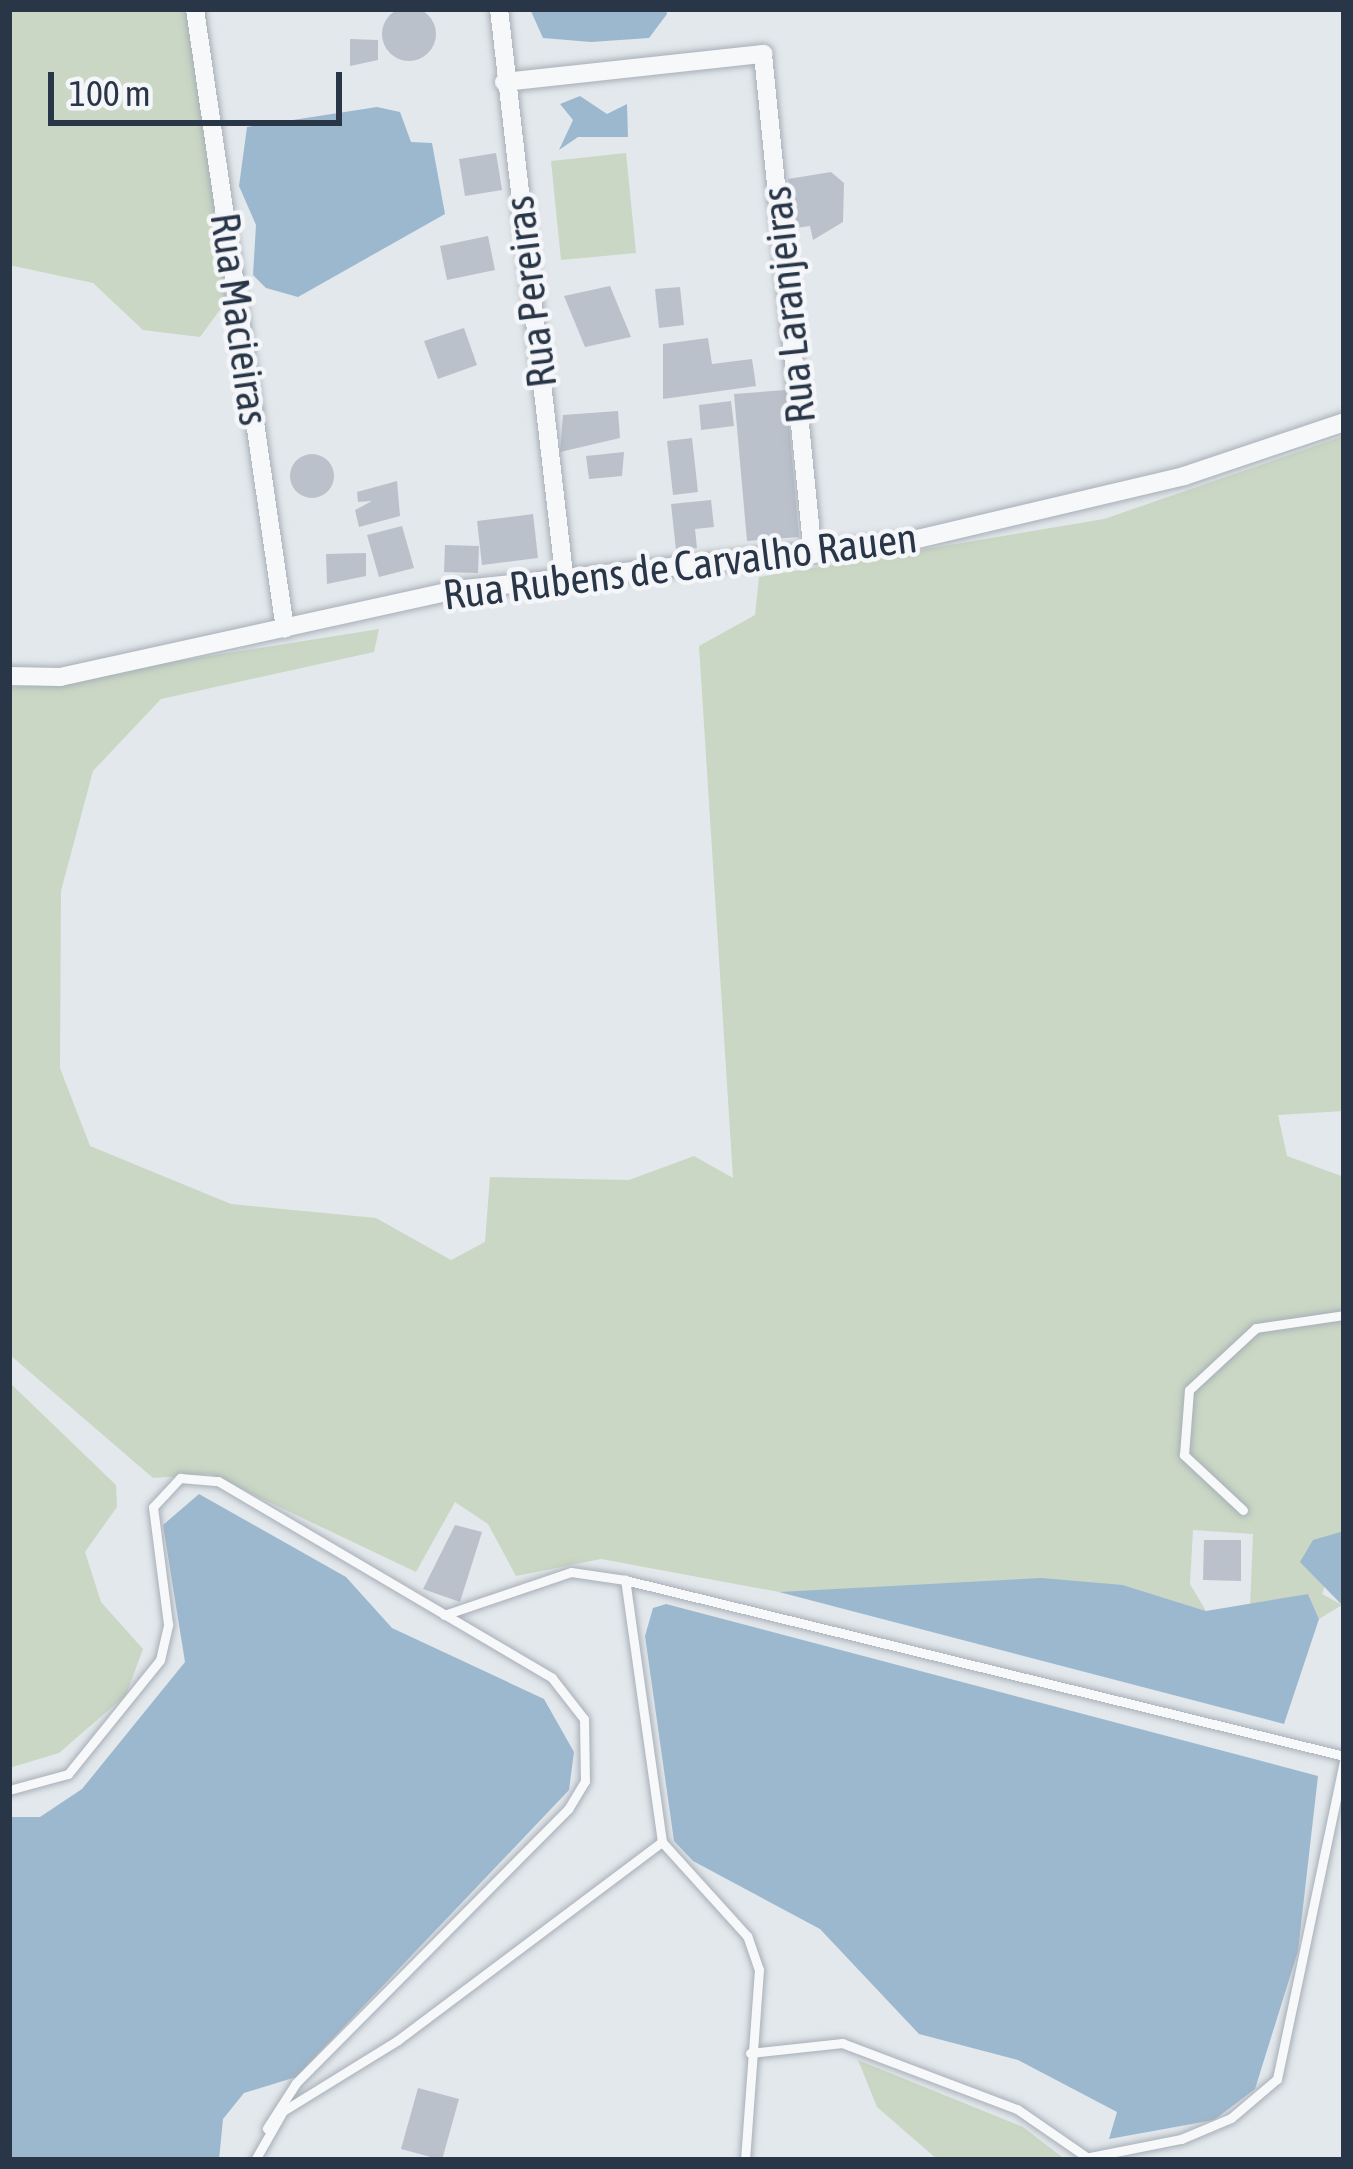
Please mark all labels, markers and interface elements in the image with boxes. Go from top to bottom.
scale bar [54,48,348,122]
text: 100 m [69,72,151,114]
street label: Rua Laranjeiras [750,184,826,426]
street label: Rua Pereiras [493,193,567,391]
street label: Rua Macieiras [200,209,280,429]
street label: Rua Rubens de Carvalho Rauen [440,512,920,620]

